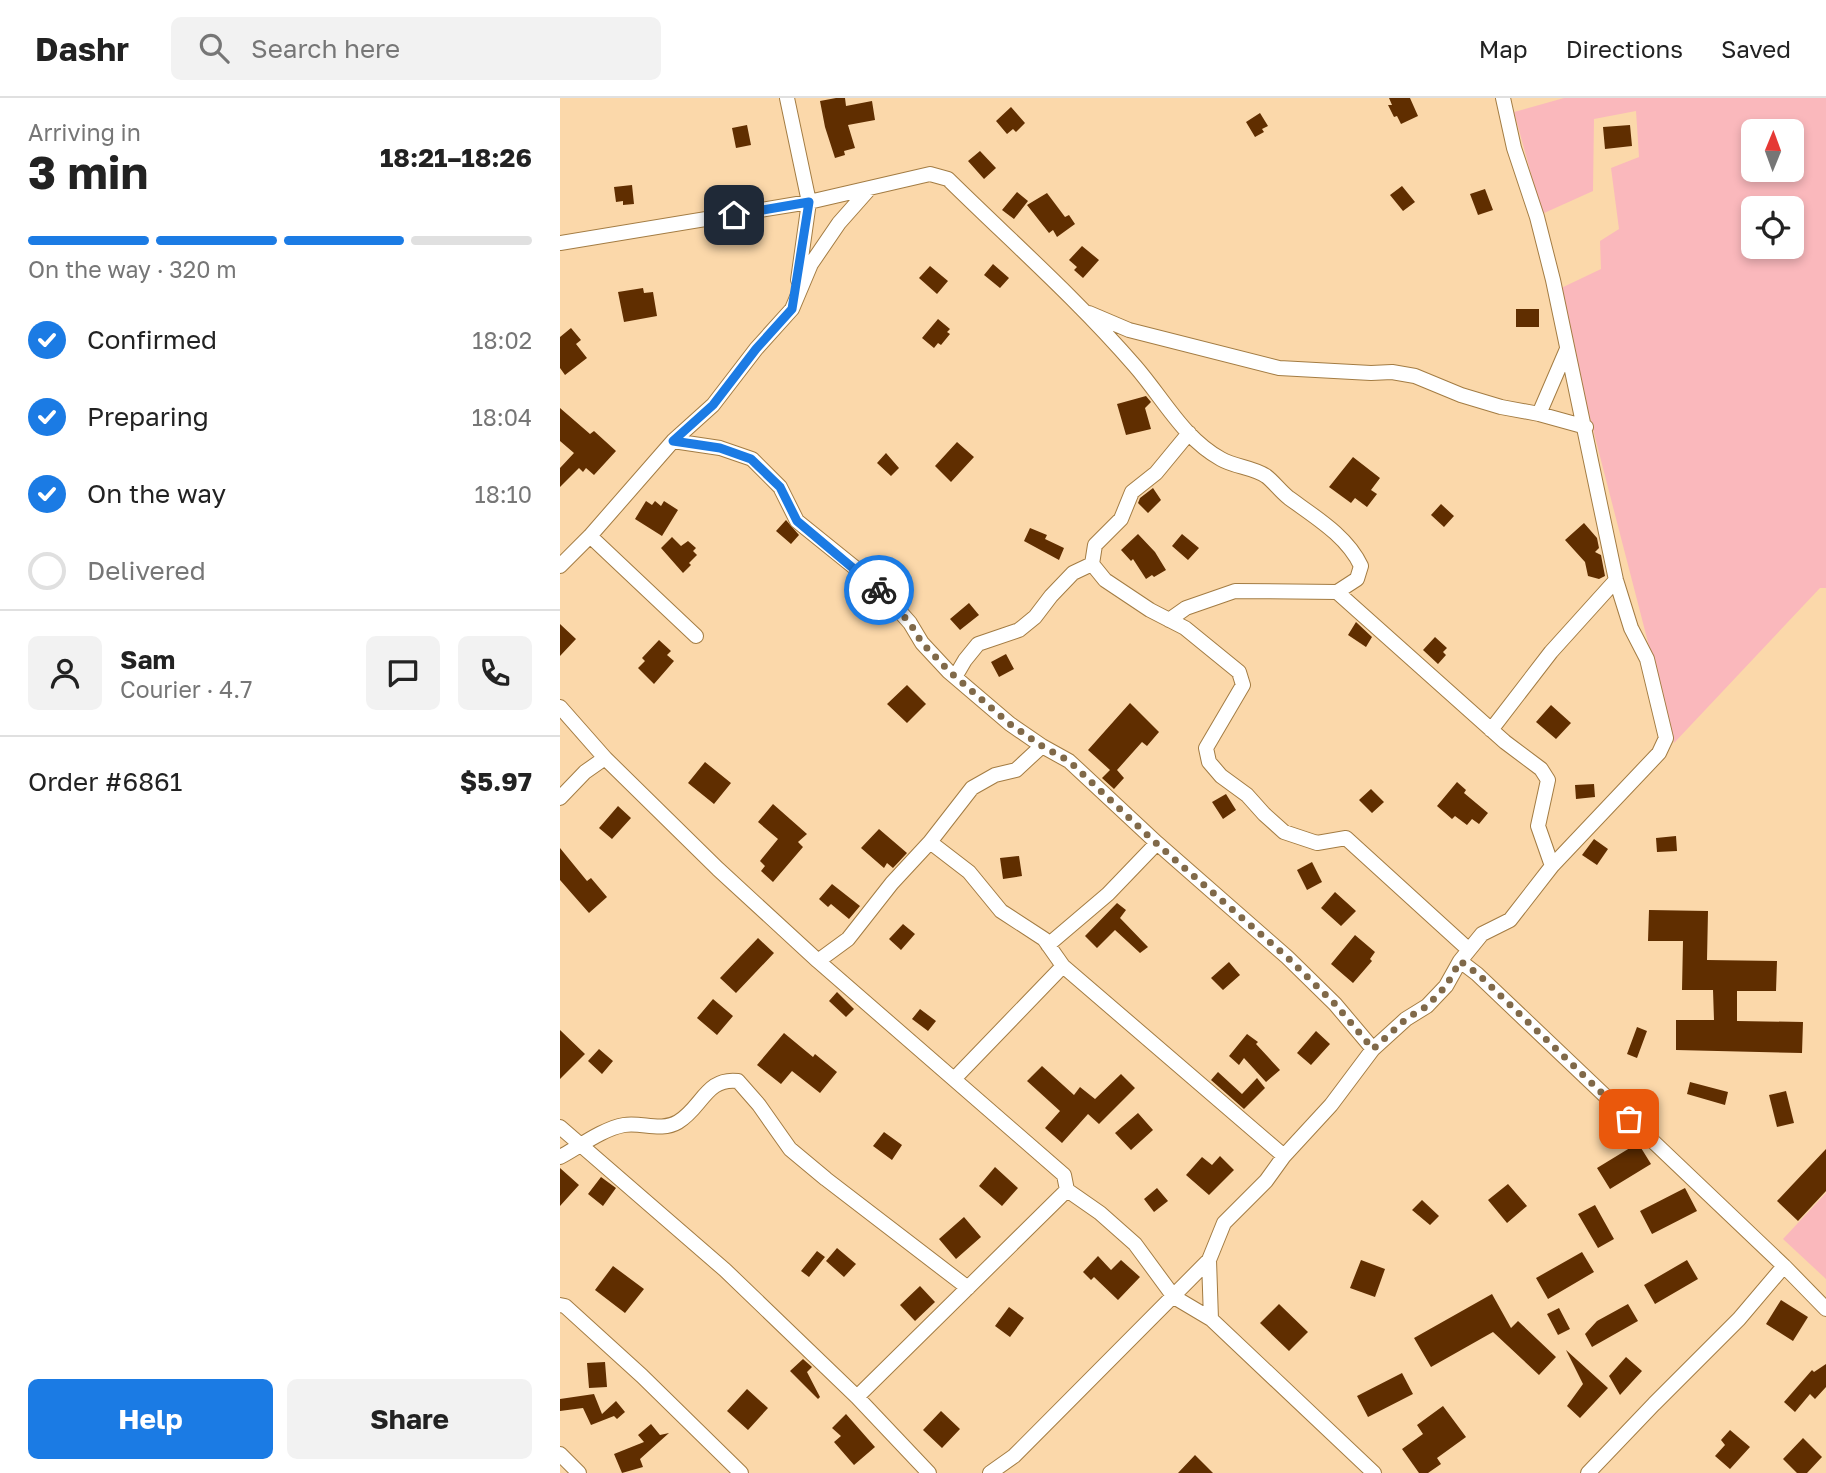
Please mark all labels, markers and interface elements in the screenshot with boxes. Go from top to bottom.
search box [171,17,661,80]
text: Dashr [35,29,129,68]
icon: search [195,29,233,67]
text: Search here [251,33,400,64]
text: Map [1479,34,1528,63]
text: Directions [1566,34,1683,63]
text: Saved [1721,34,1791,63]
text: Arriving in [28,118,141,146]
north arrow [1741,119,1804,182]
map controls [1741,119,1804,259]
text: 18:21–18:26 [380,142,532,173]
text: 3 min [28,144,148,199]
pin [704,185,764,245]
icon: home [715,196,753,234]
button: locate [1741,196,1804,259]
text: On the way · 320 m [28,255,237,283]
icon: check [28,321,66,359]
text: Confirmed [87,324,217,355]
text: 18:02 [472,326,532,354]
icon: check [28,398,66,436]
text: Preparing [87,401,209,432]
text: 18:04 [472,403,532,431]
icon: check [28,475,66,513]
text: On the way [87,478,226,509]
text: 18:10 [475,480,532,508]
text: Delivered [87,555,206,586]
courier [844,555,914,625]
icon: bike [860,571,898,609]
button: person [28,636,102,710]
button: chat [366,636,440,710]
button: phone [458,636,532,710]
text: Sam [120,644,175,675]
text: Courier · 4.7 [120,675,252,703]
text: Order #6861 [28,766,182,797]
text: $5.97 [460,766,532,797]
pin [1599,1089,1659,1149]
icon: bag [1610,1100,1648,1138]
button: Help [28,1379,273,1459]
button: Share [287,1379,532,1459]

